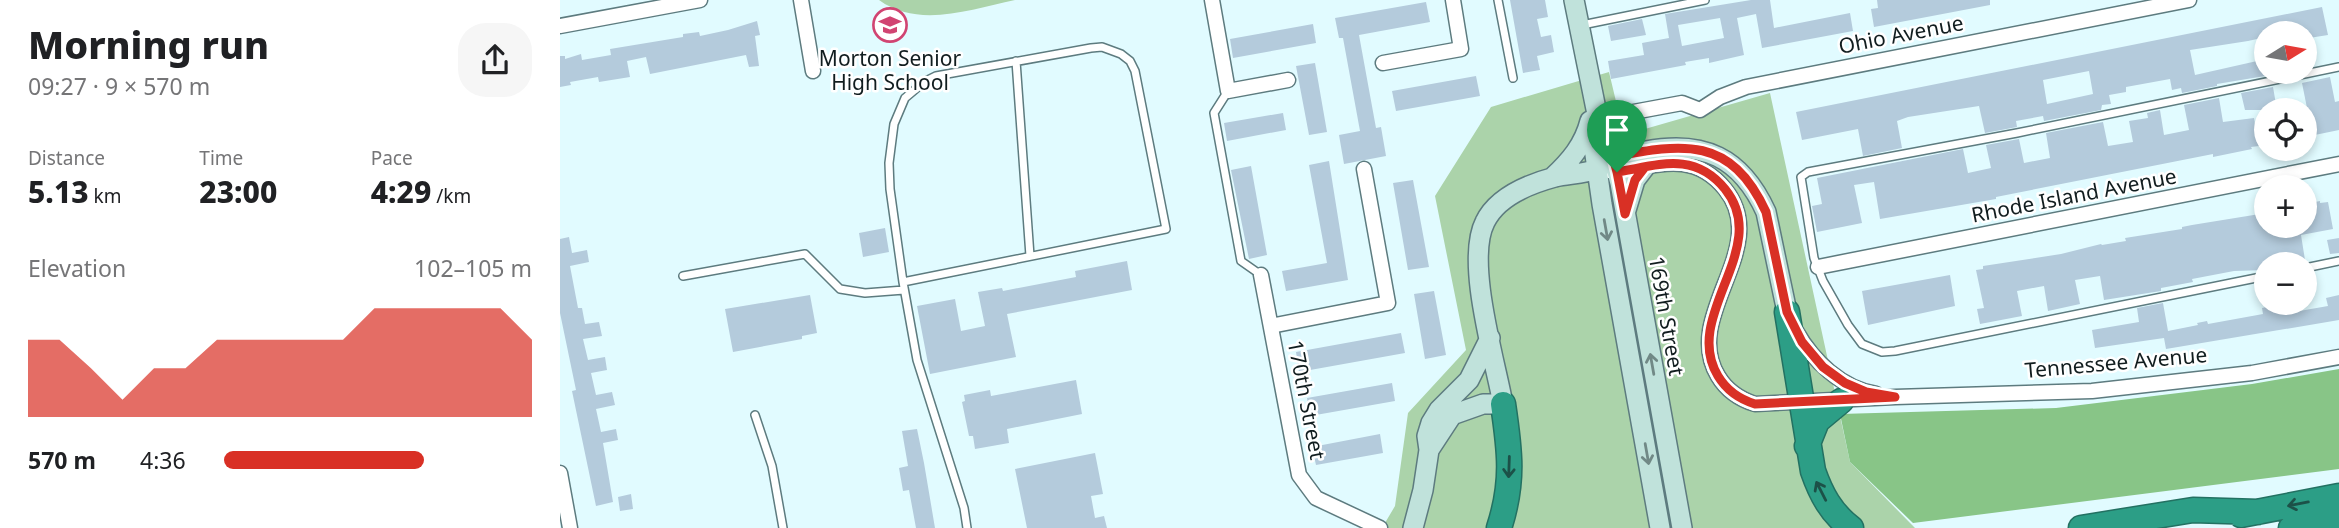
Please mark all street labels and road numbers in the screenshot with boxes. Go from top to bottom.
street label: Ohio Avenue [1836,8,1966,60]
street label: Rhode Island Avenue [1969,161,2179,229]
street label: 169th Street [1643,254,1691,378]
street label: 170th Street [1282,338,1332,462]
street label: Tennessee Avenue [2024,340,2208,384]

